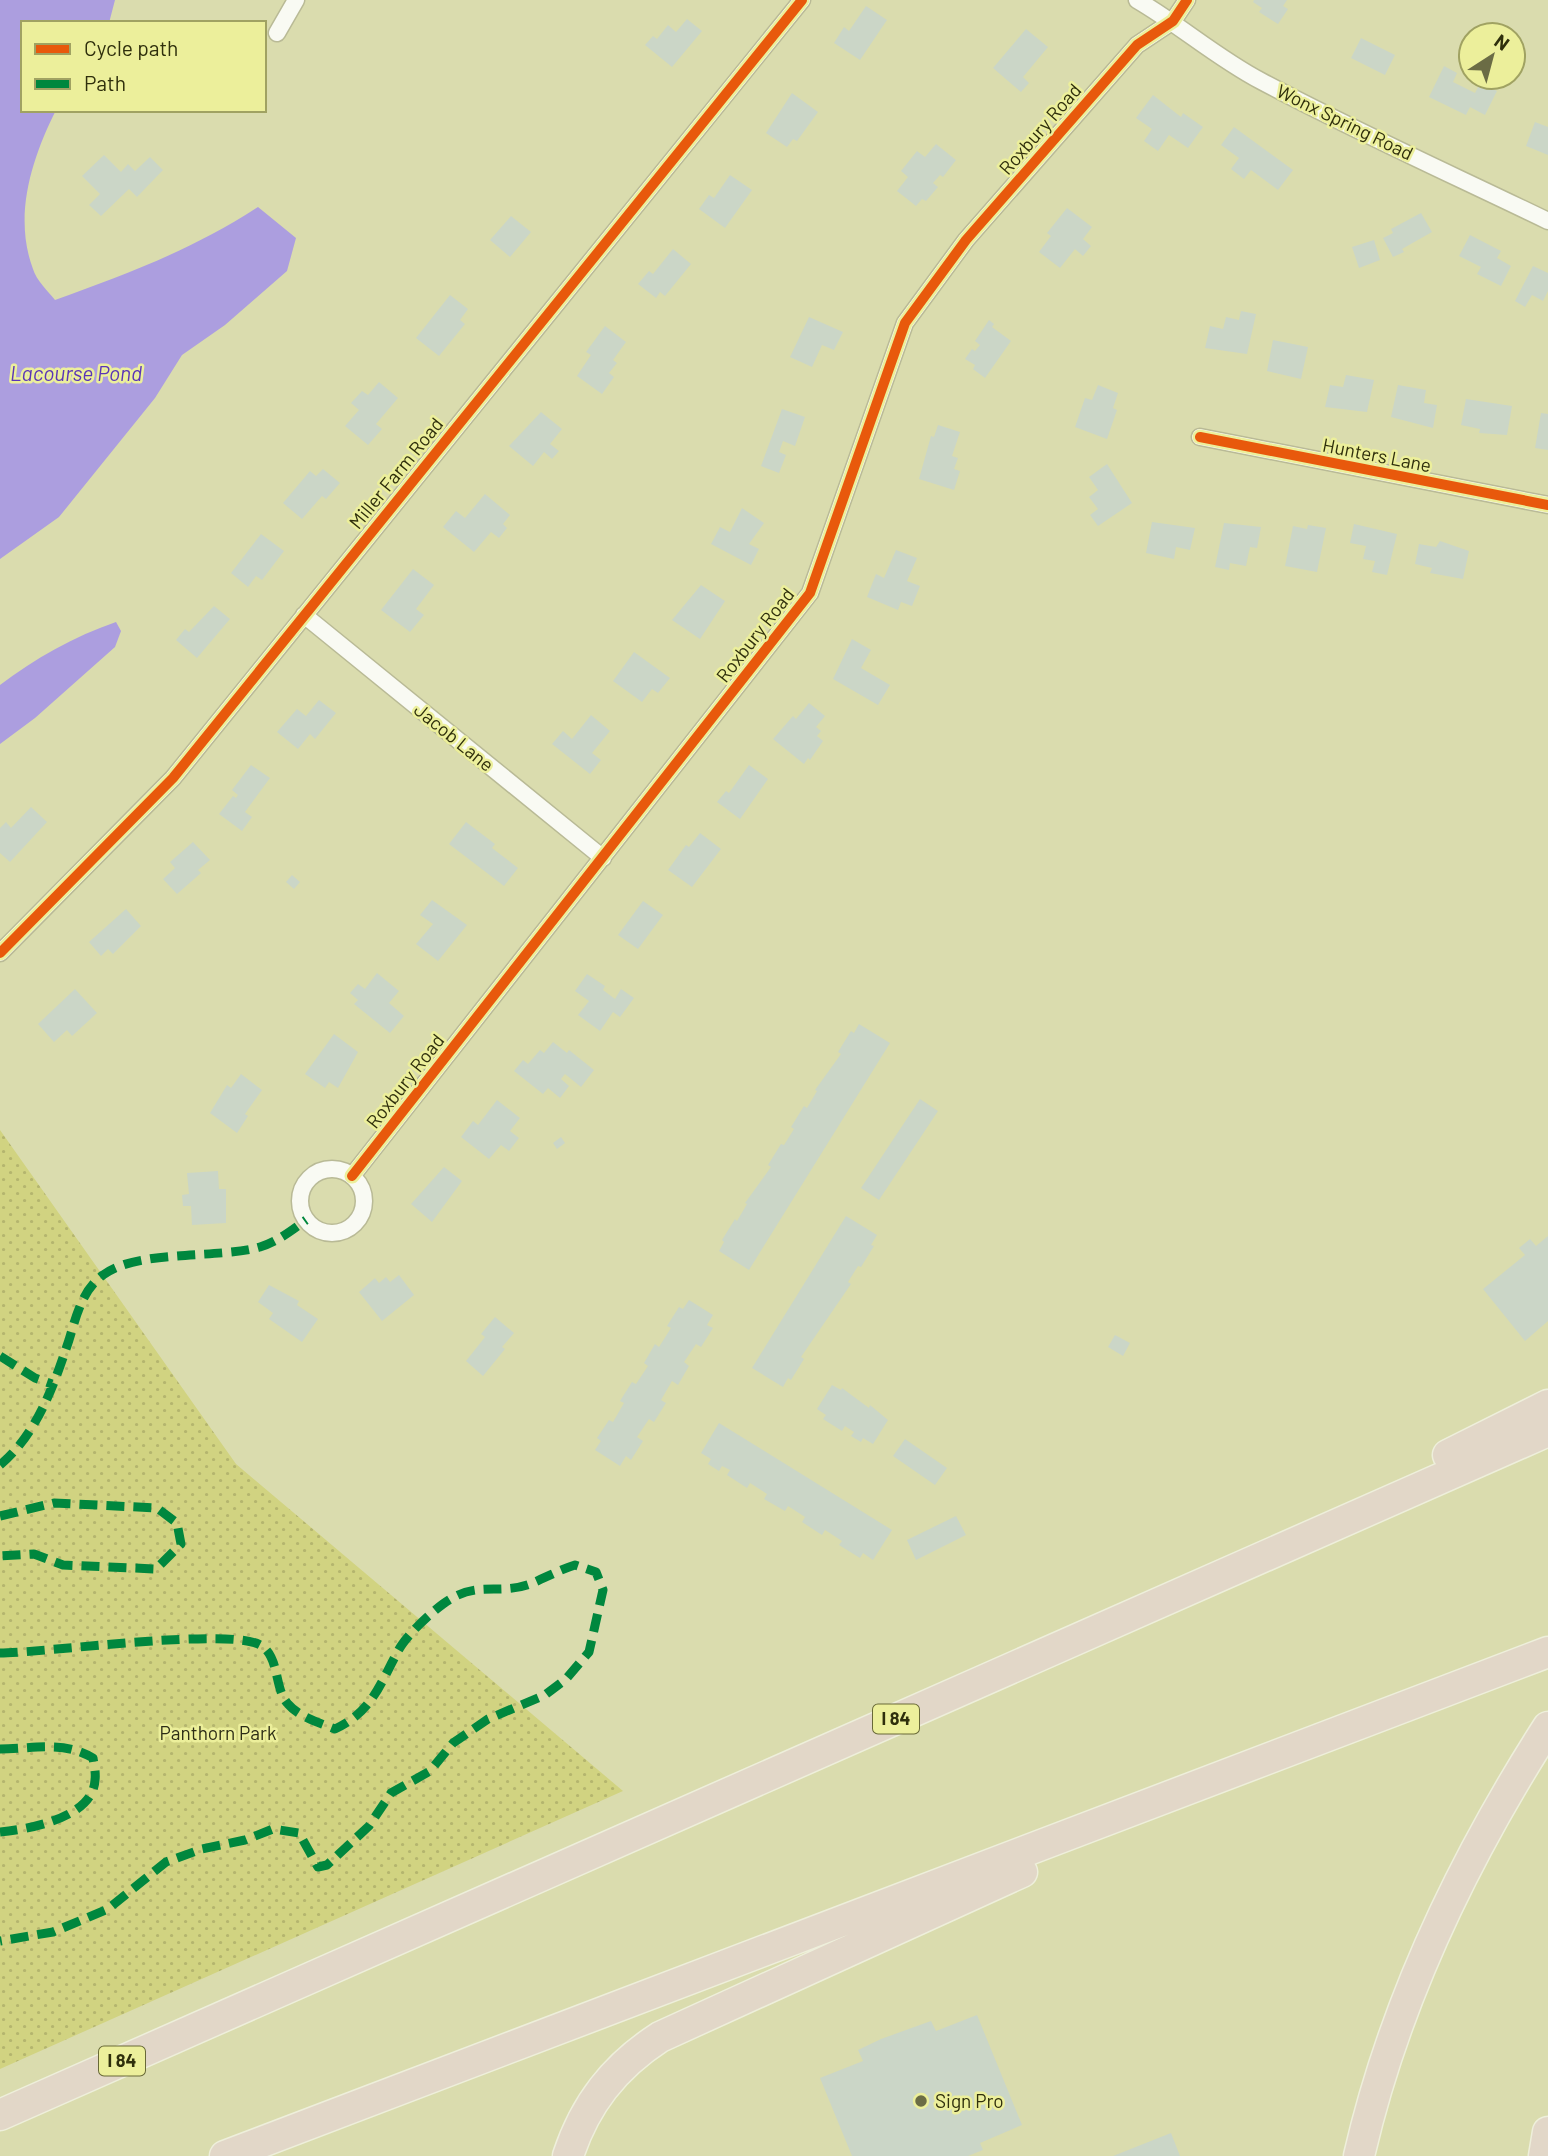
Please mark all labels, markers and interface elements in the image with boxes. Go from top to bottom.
legend [21,21,266,112]
north arrow [1457,21,1527,91]
text: N [1490,29,1514,55]
text: Cycle path [84,35,178,60]
text: Path [84,70,126,95]
street label: Roxbury Road [994,78,1085,179]
street label: Wonx Spring Road [1273,79,1417,164]
water label: Lacourse Pond [10,360,142,385]
street label: Miller Farm Road [344,412,447,533]
street label: Hunters Lane [1321,433,1433,476]
street label: Roxbury Road [711,583,799,686]
street label: Jacob Lane [410,698,499,776]
street label: Roxbury Road [361,1029,449,1132]
road number: I 84 [873,1704,919,1734]
park label: Panthorn Park [160,1721,276,1744]
road number: I 84 [99,2047,145,2076]
place label: Sign Pro [935,2089,1004,2112]
marker: Sign Pro [913,2093,929,2109]

